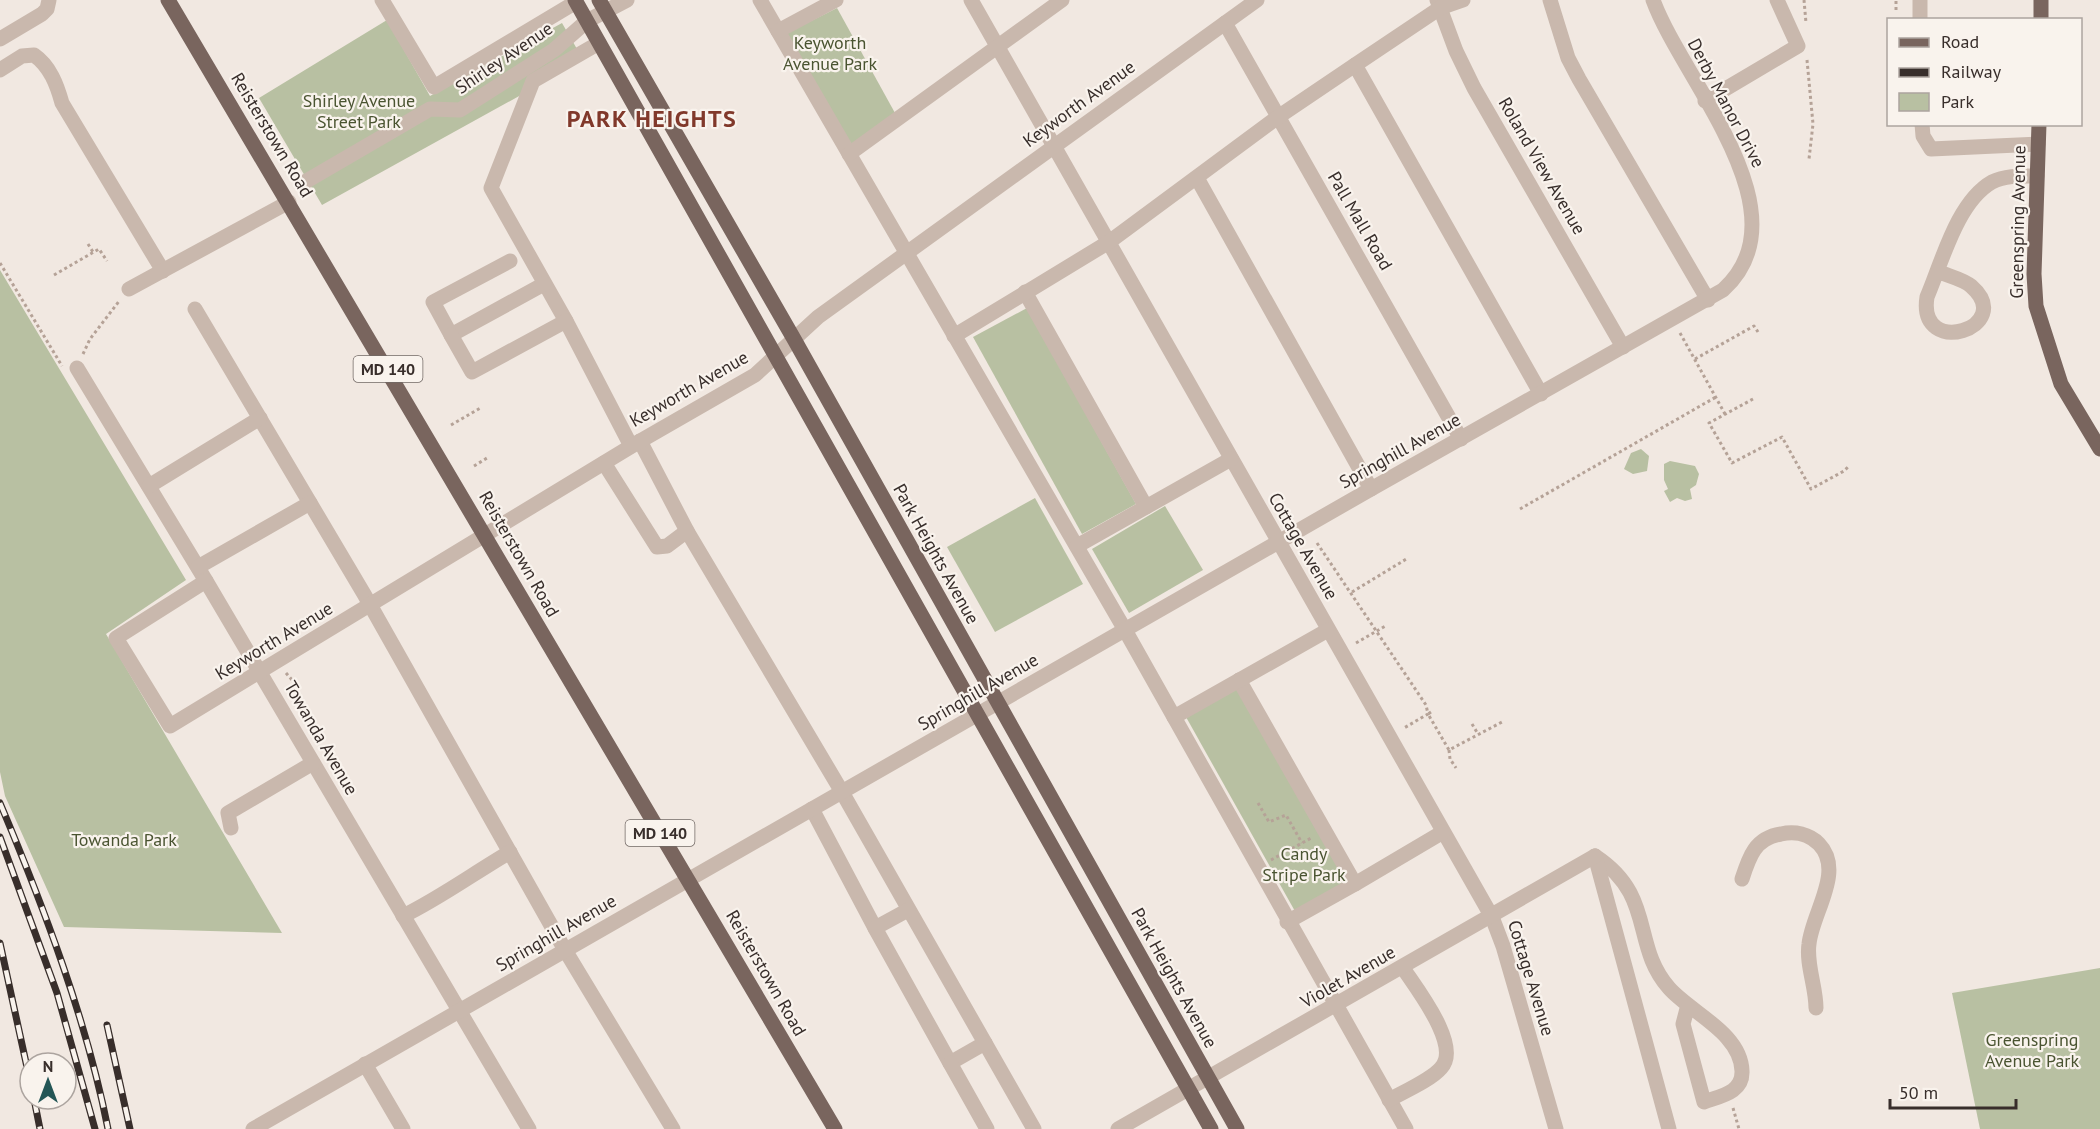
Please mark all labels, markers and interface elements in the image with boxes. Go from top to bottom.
street label: Shirley Avenue [451,17,557,99]
legend [1887,18,2082,126]
text: Road [1941,30,1979,53]
park label: Keyworth Avenue Park [783,31,877,75]
street label: Derby Manor Drive [1683,34,1770,171]
street label: Keyworth Avenue [1018,55,1139,152]
text: Railway [1941,60,2002,83]
street label: Reisterstown Road [226,68,319,201]
park label: Shirley Avenue Street Park [303,89,415,133]
text: Park [1941,90,1974,113]
street label: Roland View Avenue [1494,93,1591,238]
district label: PARK HEIGHTS [567,103,737,134]
street label: Greenspring Avenue [2005,145,2030,299]
street label: Pall Mall Road [1323,167,1398,274]
street label: Keyworth Avenue [625,345,752,432]
road number: MD 140 [354,356,422,382]
street label: Springhill Avenue [1335,408,1465,493]
street label: Park Heights Avenue [888,479,985,628]
street label: Reisterstown Road [474,487,565,621]
street label: Cottage Avenue [1264,488,1343,603]
street label: Keyworth Avenue [211,596,337,685]
street label: Springhill Avenue [913,648,1042,735]
street label: Towanda Avenue [279,676,363,799]
road number: MD 140 [626,820,694,846]
park label: Towanda Park [71,828,177,851]
park label: Candy Stripe Park [1262,842,1346,886]
street label: Springhill Avenue [491,889,620,976]
street label: Park Heights Avenue [1126,903,1223,1052]
street label: Reisterstown Road [721,906,812,1040]
street label: Cottage Avenue [1503,917,1560,1038]
street label: Violet Avenue [1295,940,1399,1013]
park label: Greenspring Avenue Park [1985,1028,2079,1072]
north arrow [18,1051,78,1111]
text: N [43,1056,53,1076]
scale bar [1890,1072,2016,1110]
text: 50 m [1899,1081,1938,1104]

